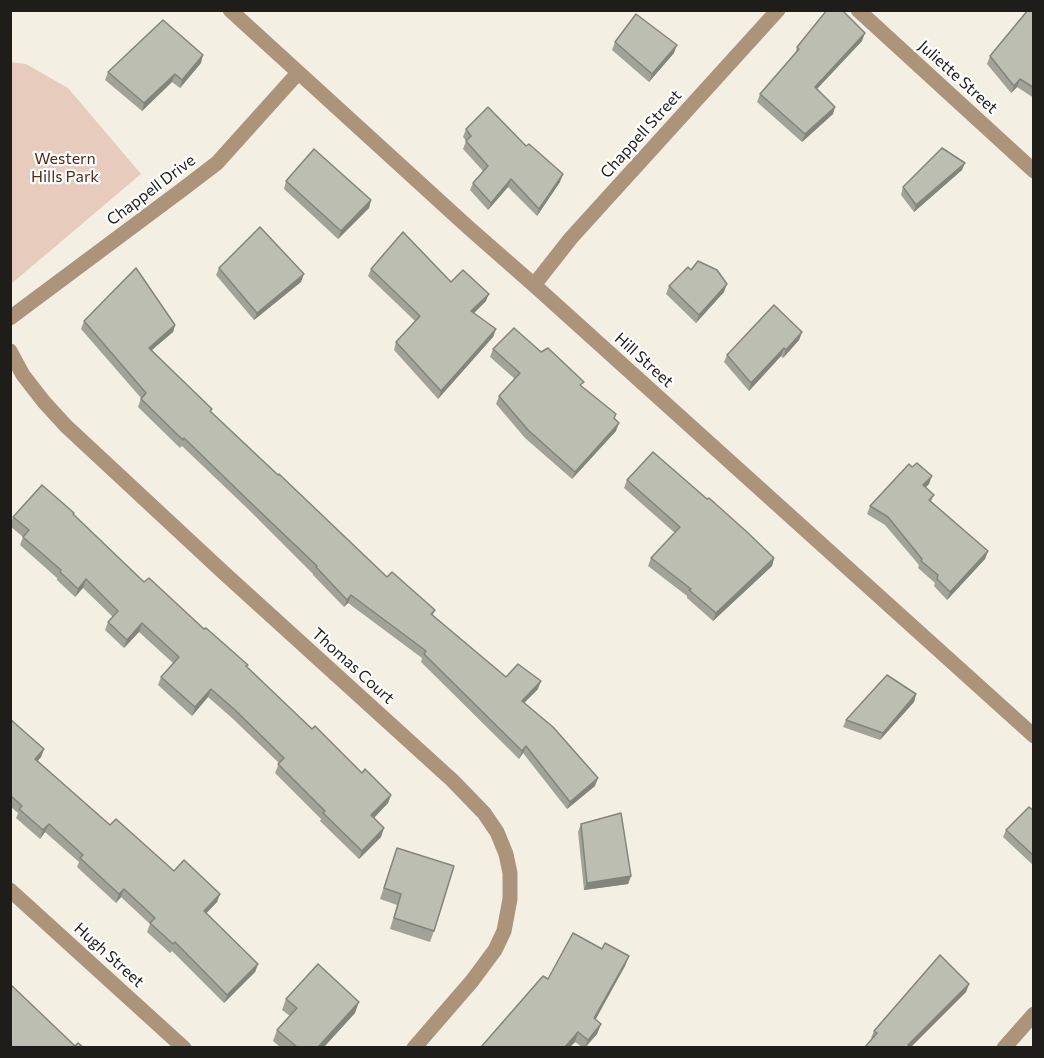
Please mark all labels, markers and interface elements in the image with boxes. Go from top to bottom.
street label: Juliette Street [914,36,1002,118]
street label: Chappell Street [596,86,686,182]
park label: Western Hills Park [31,149,99,187]
street label: Chappell Drive [103,151,199,229]
street label: Hill Street [611,329,677,391]
street label: Thomas Court [308,624,398,708]
street label: Hugh Street [70,919,148,991]

